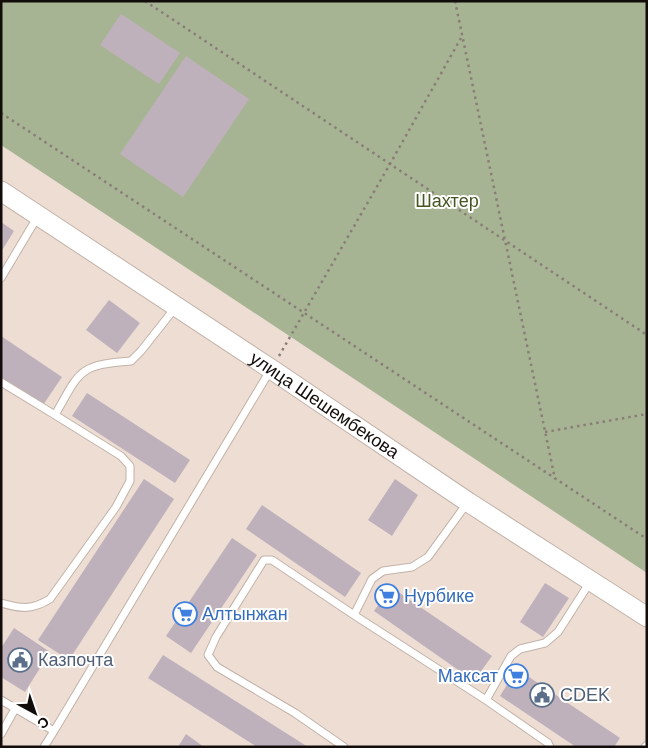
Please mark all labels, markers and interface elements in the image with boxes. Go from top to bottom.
park label: Шахтер [415,191,479,211]
street label: улица Шешембекова [246,348,404,463]
supermarket icon: Нурбике [374,583,400,609]
place label: Нурбике [404,586,474,606]
supermarket icon: Алтынжан [172,601,198,627]
place label: Алтынжан [202,604,288,624]
public building icon: Казпочта [7,647,33,673]
place label: Казпочта [38,650,114,670]
supermarket icon: Максат [503,663,529,689]
place label: Максат [438,666,498,686]
public building icon: CDEK [529,682,555,708]
place label: CDEK [560,685,610,705]
north arrow [10,688,60,738]
text: С [34,714,52,732]

